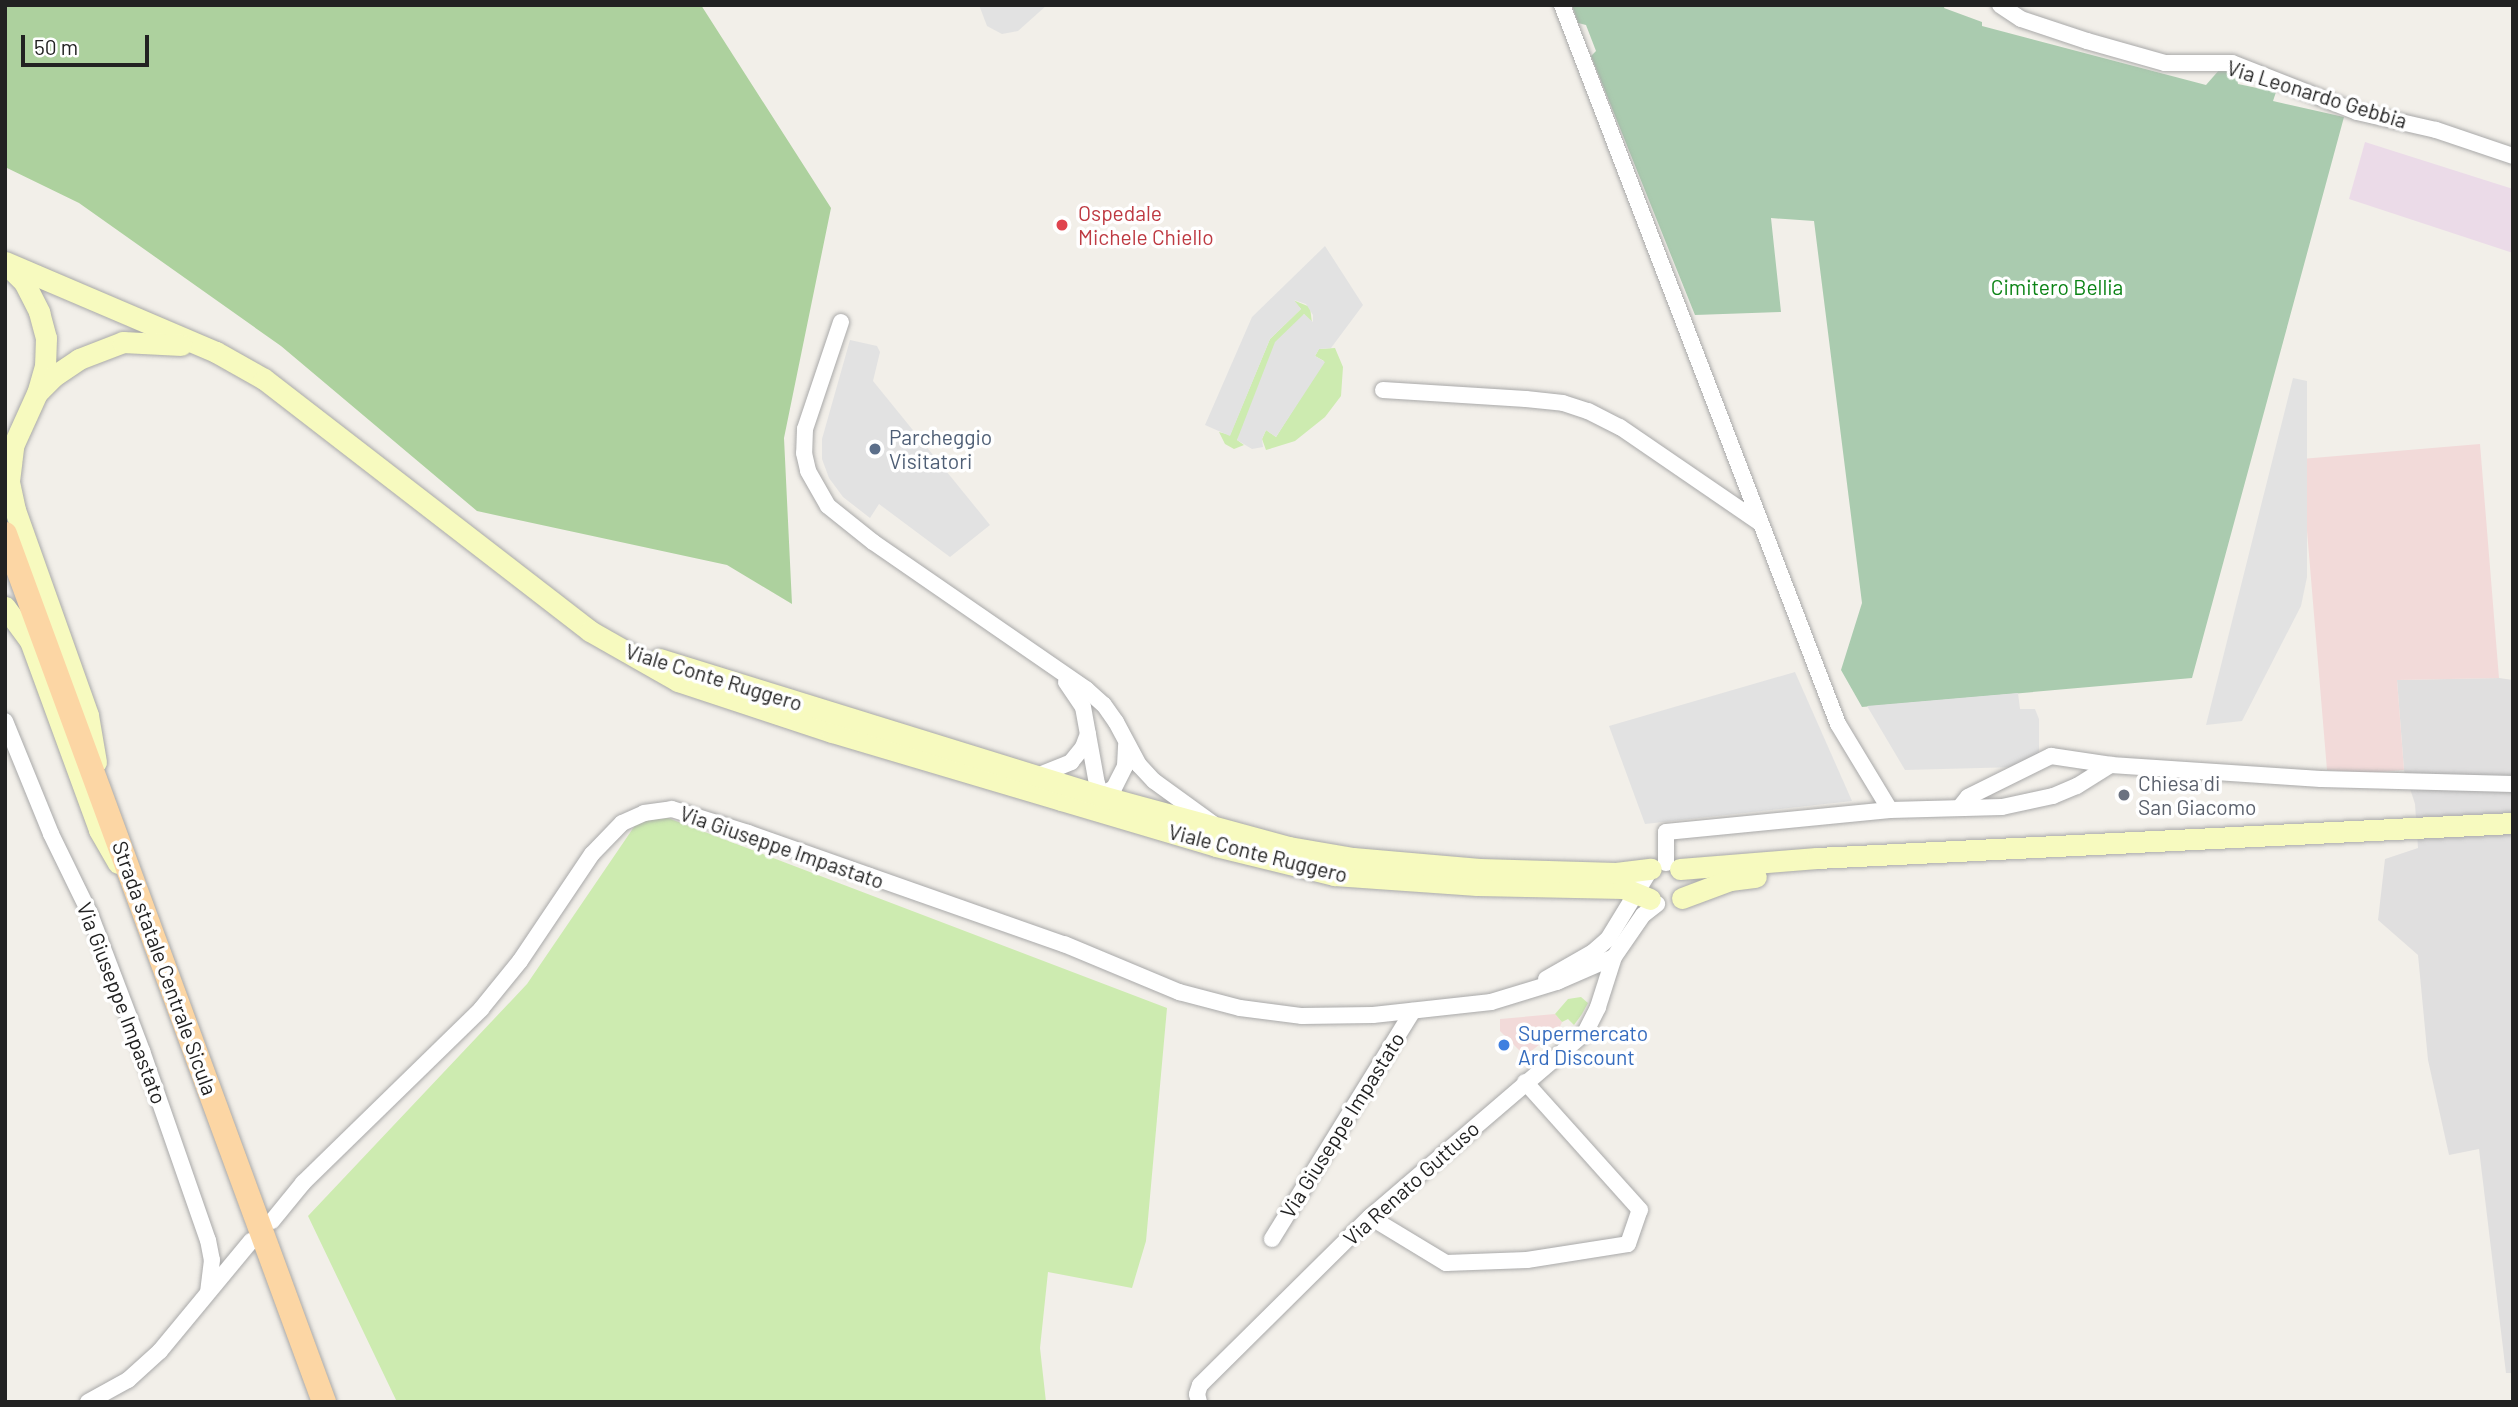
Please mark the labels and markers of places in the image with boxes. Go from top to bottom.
place label: Ospedale Michele Chiello [1078,200,1214,250]
marker: Ospedale Michele Chiello [1052,215,1072,235]
place label: Parcheggio Visitatori [889,424,992,474]
marker: Parcheggio Visitatori [867,441,883,457]
place label: Chiesa di San Giacomo [2138,770,2256,820]
marker: Chiesa di San Giacomo [2116,787,2132,803]
place label: Supermercato Ard Discount [1518,1020,1648,1070]
marker: Supermercato Ard Discount [1496,1037,1512,1053]

